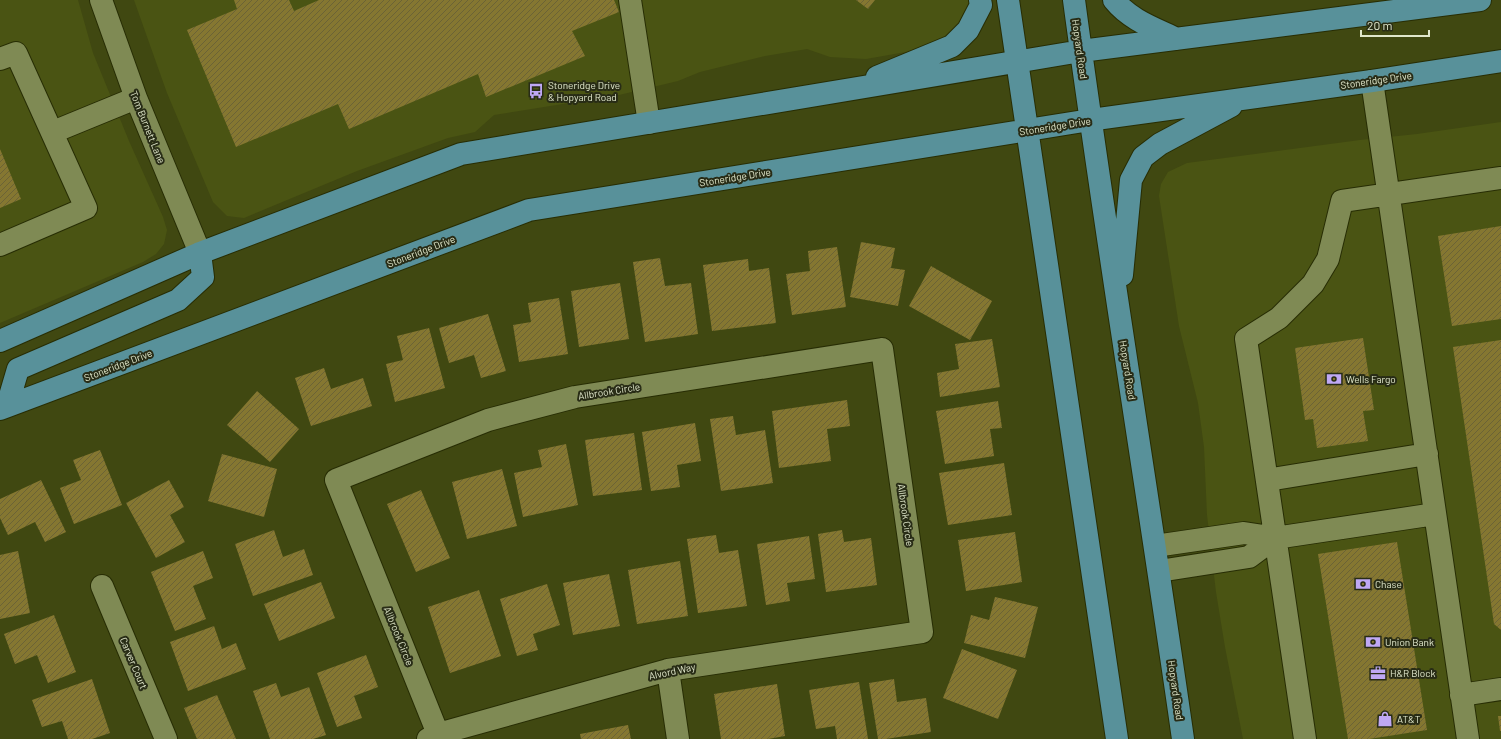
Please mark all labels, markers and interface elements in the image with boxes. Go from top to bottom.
scale bar [1361,12,1429,38]
street label: Hopyard Road [1070,18,1090,80]
text: 20 m [1367,18,1393,32]
street label: Stoneridge Drive [1339,69,1413,91]
place label: Stoneridge Drive & Hopyard Road [548,79,620,103]
bus stop icon: Stoneridge Drive & Hopyard Road [527,82,545,100]
street label: Tom Burnett Lane [128,89,168,165]
street label: Stoneridge Drive [1018,114,1092,138]
street label: Stoneridge Drive [698,165,772,189]
street label: Stoneridge Drive [385,232,457,270]
street label: Hopyard Road [1117,339,1139,401]
street label: Stoneridge Drive [82,346,154,384]
bank icon: Wells Fargo [1325,370,1343,388]
place label: Wells Fargo [1346,373,1396,385]
street label: Allbrook Circle [577,380,641,402]
street label: Allbrook Circle [896,483,916,547]
bank icon: Chase [1354,575,1372,593]
place label: Chase [1375,578,1402,590]
street label: Allbrook Circle [382,605,416,667]
bank icon: Union Bank [1364,633,1382,651]
street label: Carver Court [118,635,150,691]
place label: Union Bank [1385,636,1434,648]
street label: Hopyard Road [1166,659,1186,721]
street label: Alvord Way [648,660,697,682]
office icon: H&R Block [1369,664,1387,682]
place label: H&R Block [1390,667,1435,679]
shop icon: AT&T [1376,710,1394,728]
place label: AT&T [1397,713,1421,725]

